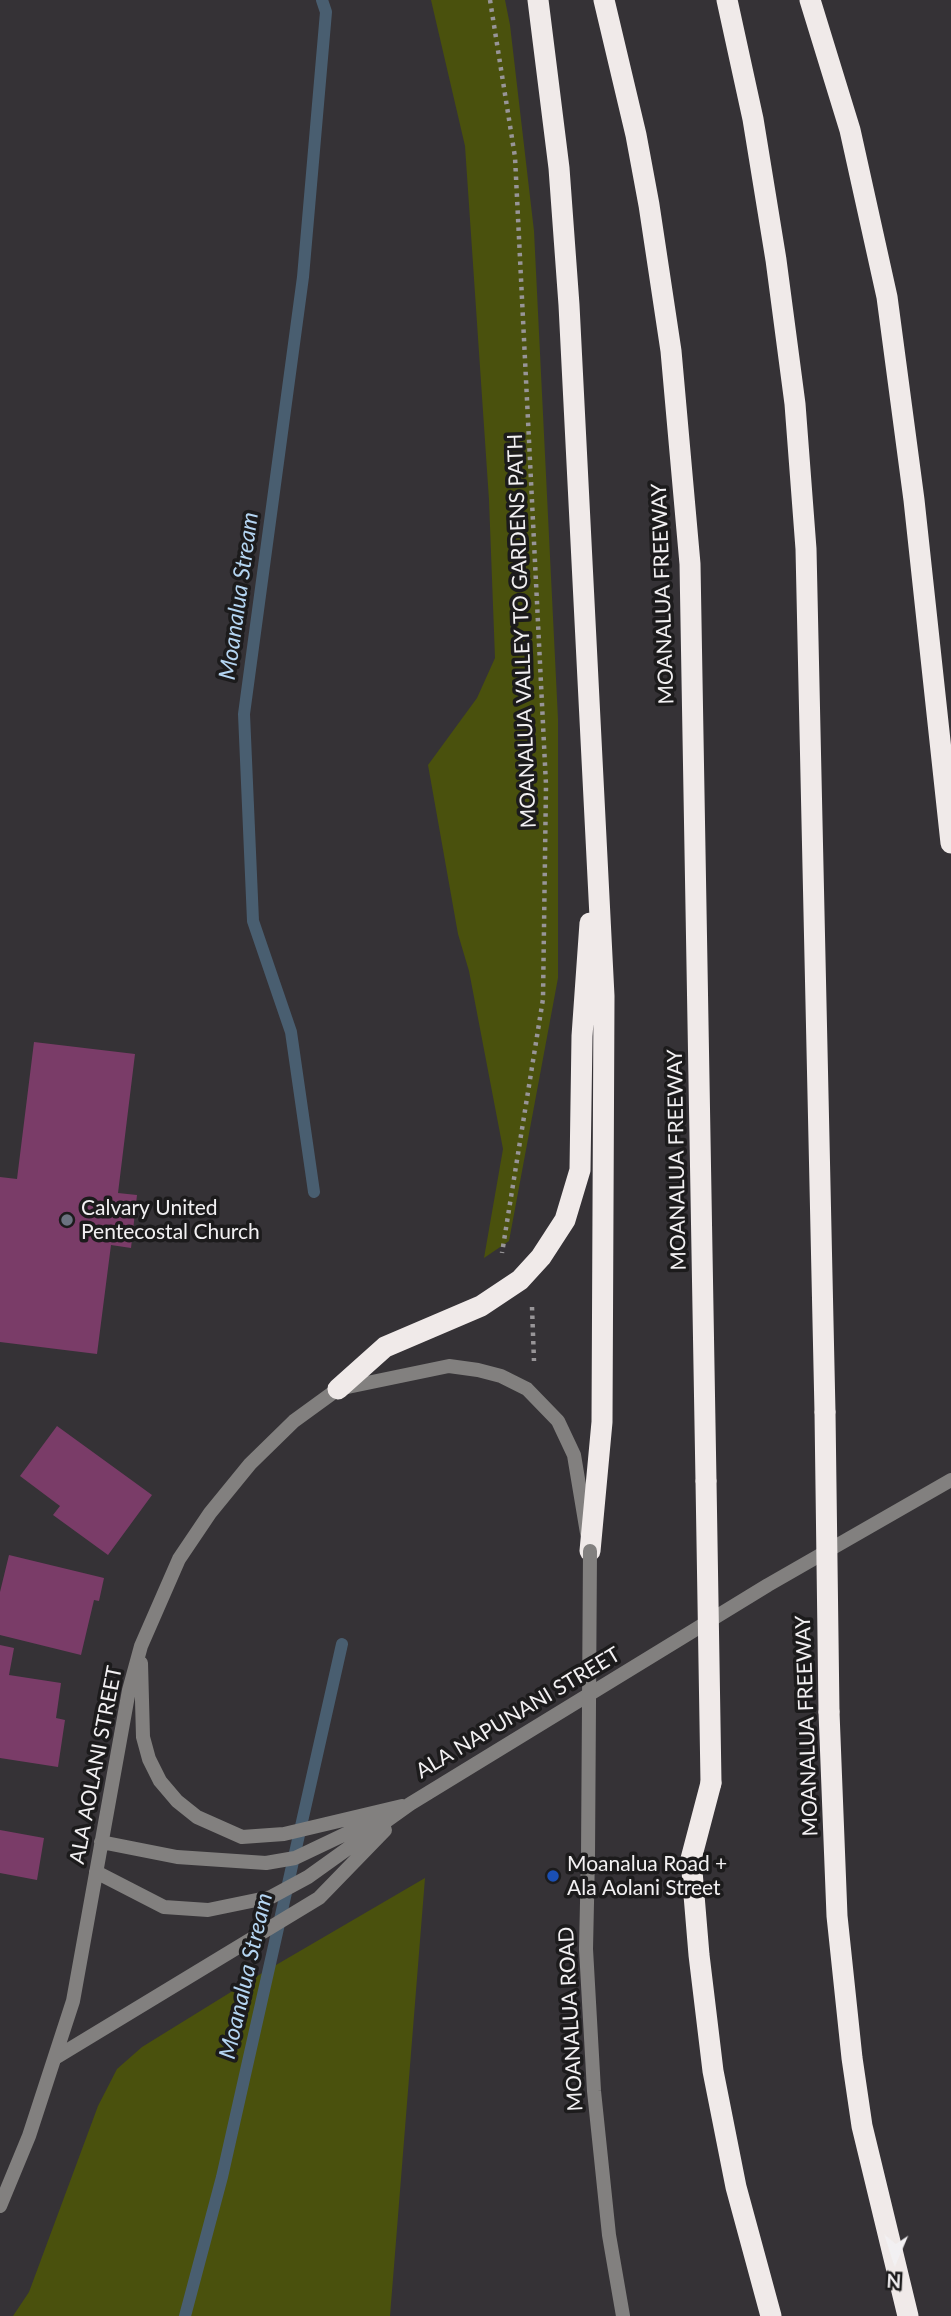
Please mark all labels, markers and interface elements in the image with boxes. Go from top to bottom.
street label: MOANALUA VALLEY TO GARDENS PATH [503,433,541,829]
street label: MOANALUA FREEWAY [647,483,679,705]
water label: Moanalua Stream [214,510,264,682]
street label: MOANALUA FREEWAY [662,1049,692,1271]
place label: Calvary United Pentecostal Church [81,1195,260,1245]
marker: Calvary United Pentecostal Church [59,1212,75,1228]
street label: MOANALUA FREEWAY [791,1615,823,1837]
street label: ALA NAPUNANI STREET [411,1642,625,1784]
street label: ALA AOLANI STREET [64,1664,128,1866]
place label: Moanalua Road + Ala Aolani Street [567,1851,727,1901]
marker: Moanalua Road + Ala Aolani Street [545,1868,561,1884]
water label: Moanalua Stream [214,1890,278,2062]
street label: MOANALUA ROAD [554,1926,588,2112]
north arrow [860,2225,930,2295]
text: N [886,2270,902,2293]

